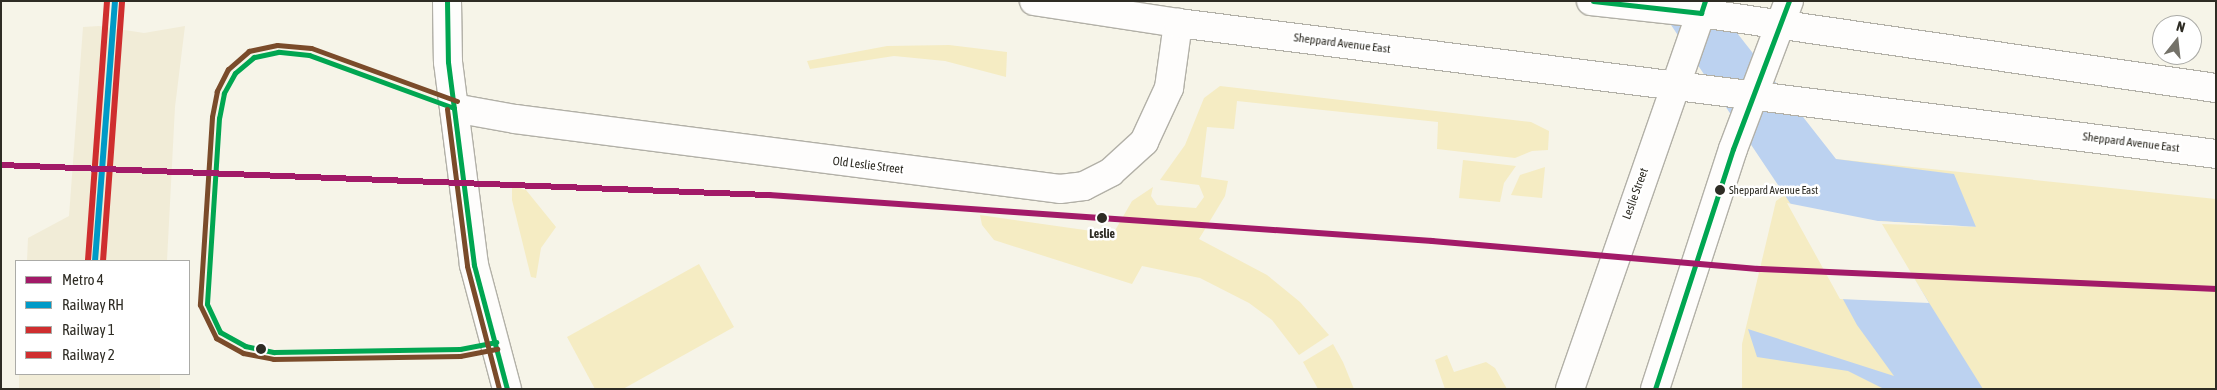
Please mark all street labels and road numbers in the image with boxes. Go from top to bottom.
street label: Sheppard Avenue East [1293,31,1391,57]
street label: Sheppard Avenue East [2082,130,2180,156]
street label: Old Leslie Street [832,155,904,177]
street label: Leslie Street [1620,166,1652,222]

